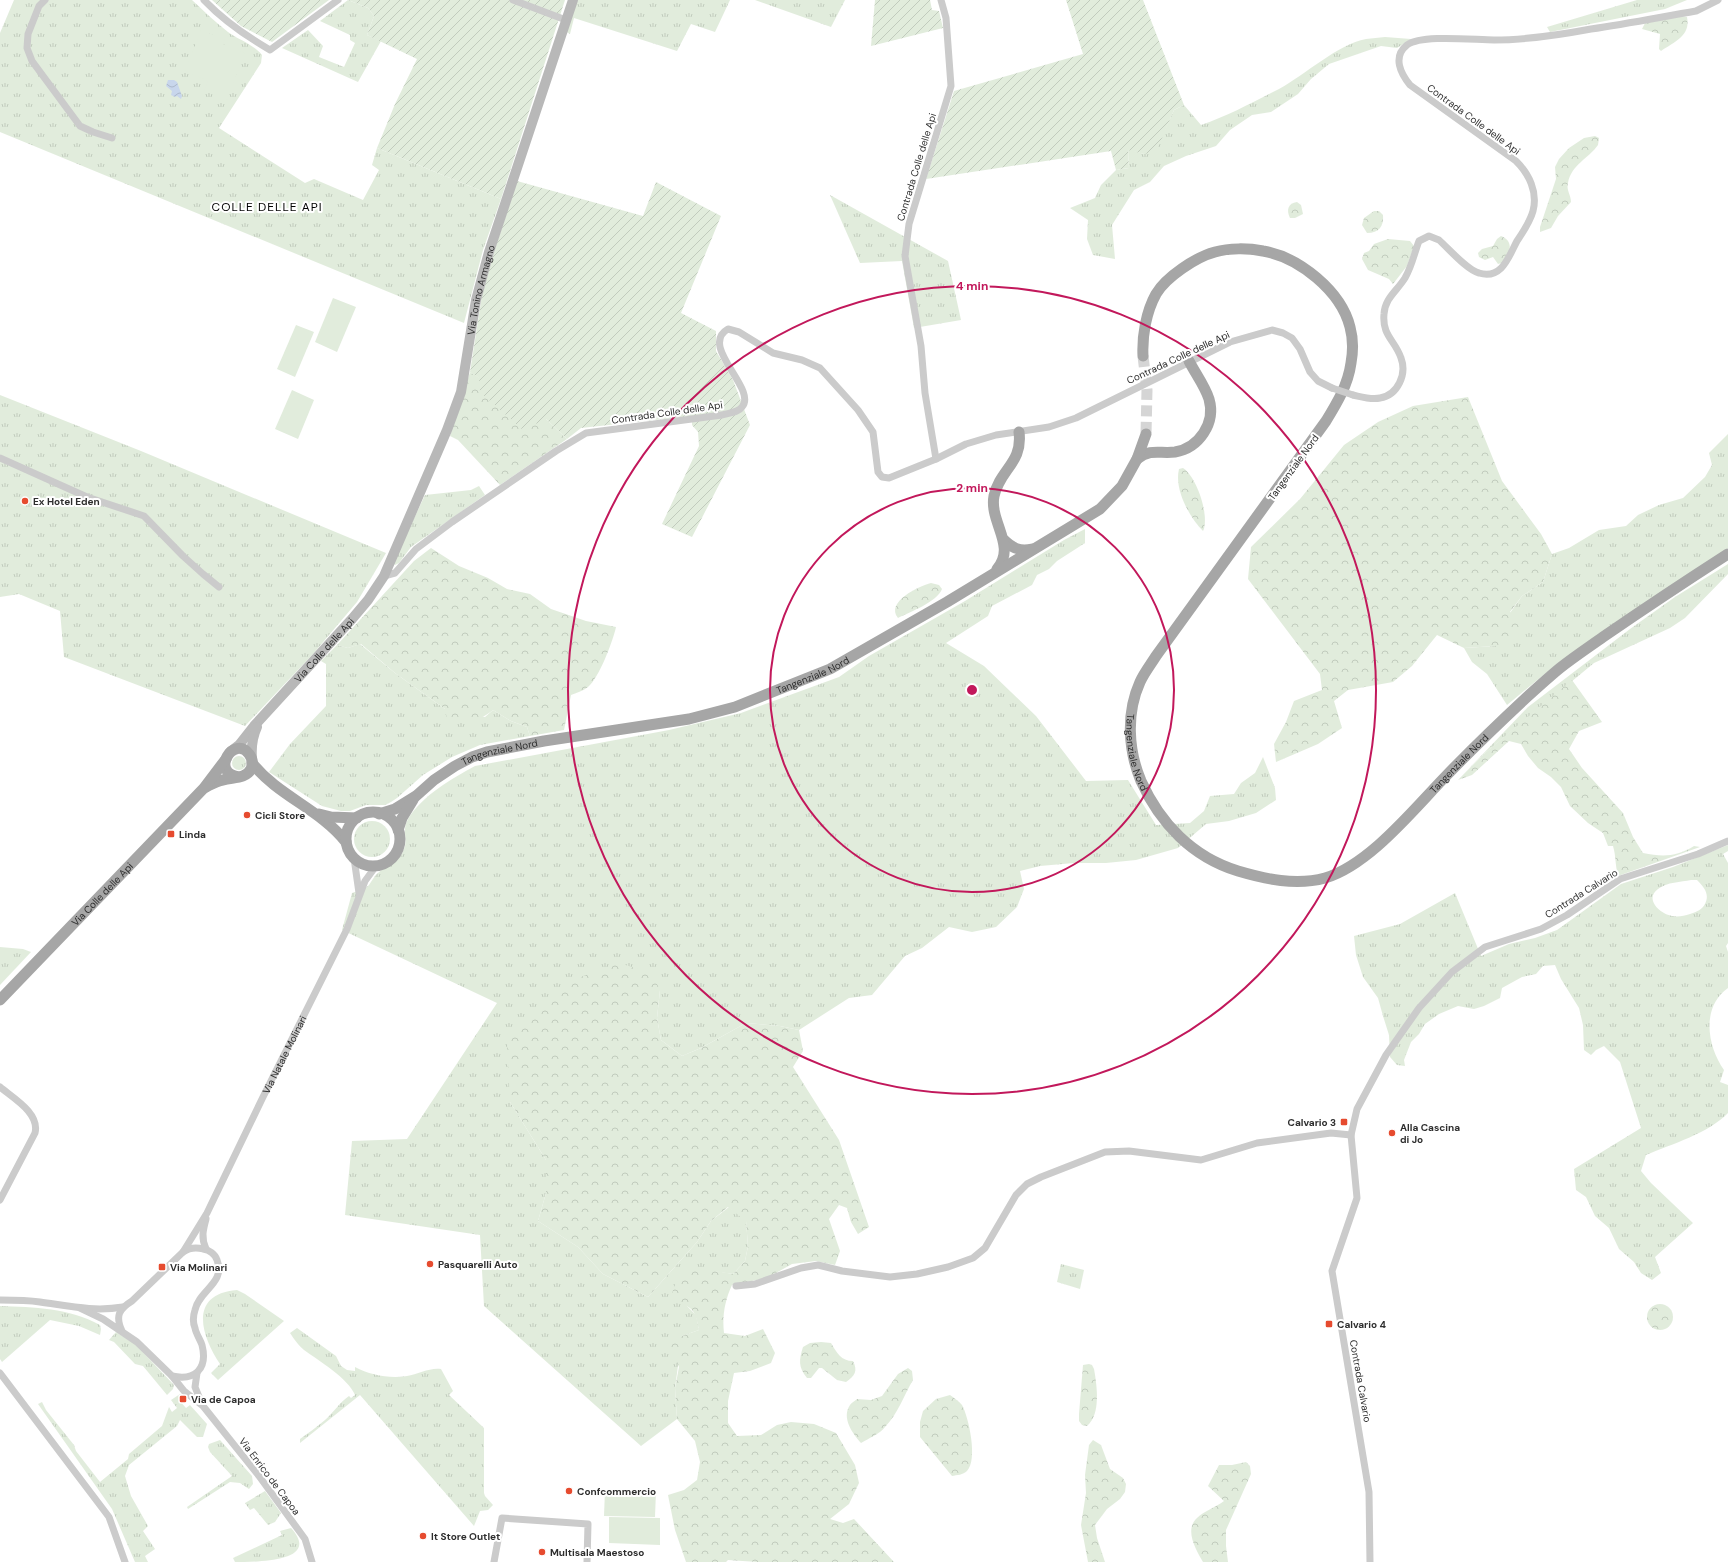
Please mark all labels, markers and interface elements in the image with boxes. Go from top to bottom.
street label: Contrada Colle delle Api [1424,81,1523,158]
street label: Contrada Colle delle Api [894,112,939,223]
district label: COLLE DELLE API [212,199,322,215]
street label: Via Tonino Armagno [464,243,498,336]
text: 4 min [956,278,988,294]
street label: Contrada Colle delle Api [1125,328,1232,387]
street label: Contrada Colle delle Api [611,398,724,427]
street label: Tangenziale Nord [1265,432,1322,503]
text: 2 min [956,480,988,496]
place label: Ex Hotel Eden [33,495,100,508]
marker: Ex Hotel Eden [20,496,30,506]
street label: Via Colle delle Api [291,615,357,685]
street label: Tangenziale Nord [774,653,852,697]
centre of rings [965,683,979,697]
street label: Tangenziale Nord [1123,713,1151,793]
street label: Tangenziale Nord [1427,731,1491,796]
street label: Tangenziale Nord [459,736,539,768]
place label: Cicli Store [255,809,305,822]
marker: Cicli Store [242,810,252,820]
place label: Linda [179,828,206,841]
marker: Linda [166,829,176,839]
street label: Via Colle delle Api [69,860,136,929]
street label: Contrada Calvario [1542,866,1620,921]
street label: Via Natale Molinari [260,1014,310,1096]
place label: Calvario 3 [1288,1116,1336,1129]
marker: Calvario 3 [1339,1117,1349,1127]
place label: Alla Cascina di Jo [1400,1121,1460,1146]
marker: Alla Cascina di Jo [1387,1128,1397,1138]
place label: Pasquarelli Auto [438,1258,517,1271]
marker: Pasquarelli Auto [425,1259,435,1269]
place label: Via Molinari [170,1261,227,1274]
marker: Via Molinari [157,1262,167,1272]
place label: Calvario 4 [1337,1318,1386,1331]
marker: Calvario 4 [1324,1319,1334,1329]
street label: Contrada Calvario [1347,1339,1374,1423]
place label: Via de Capoa [191,1393,256,1406]
marker: Via de Capoa [178,1394,188,1404]
street label: Via Enrico de Capoa [236,1435,303,1518]
place label: Confcommercio [577,1485,656,1498]
marker: Confcommercio [564,1486,574,1496]
place label: It Store Outlet [431,1530,500,1543]
marker: It Store Outlet [418,1531,428,1541]
place label: Multisala Maestoso [550,1546,644,1559]
marker: Multisala Maestoso [537,1547,547,1557]

